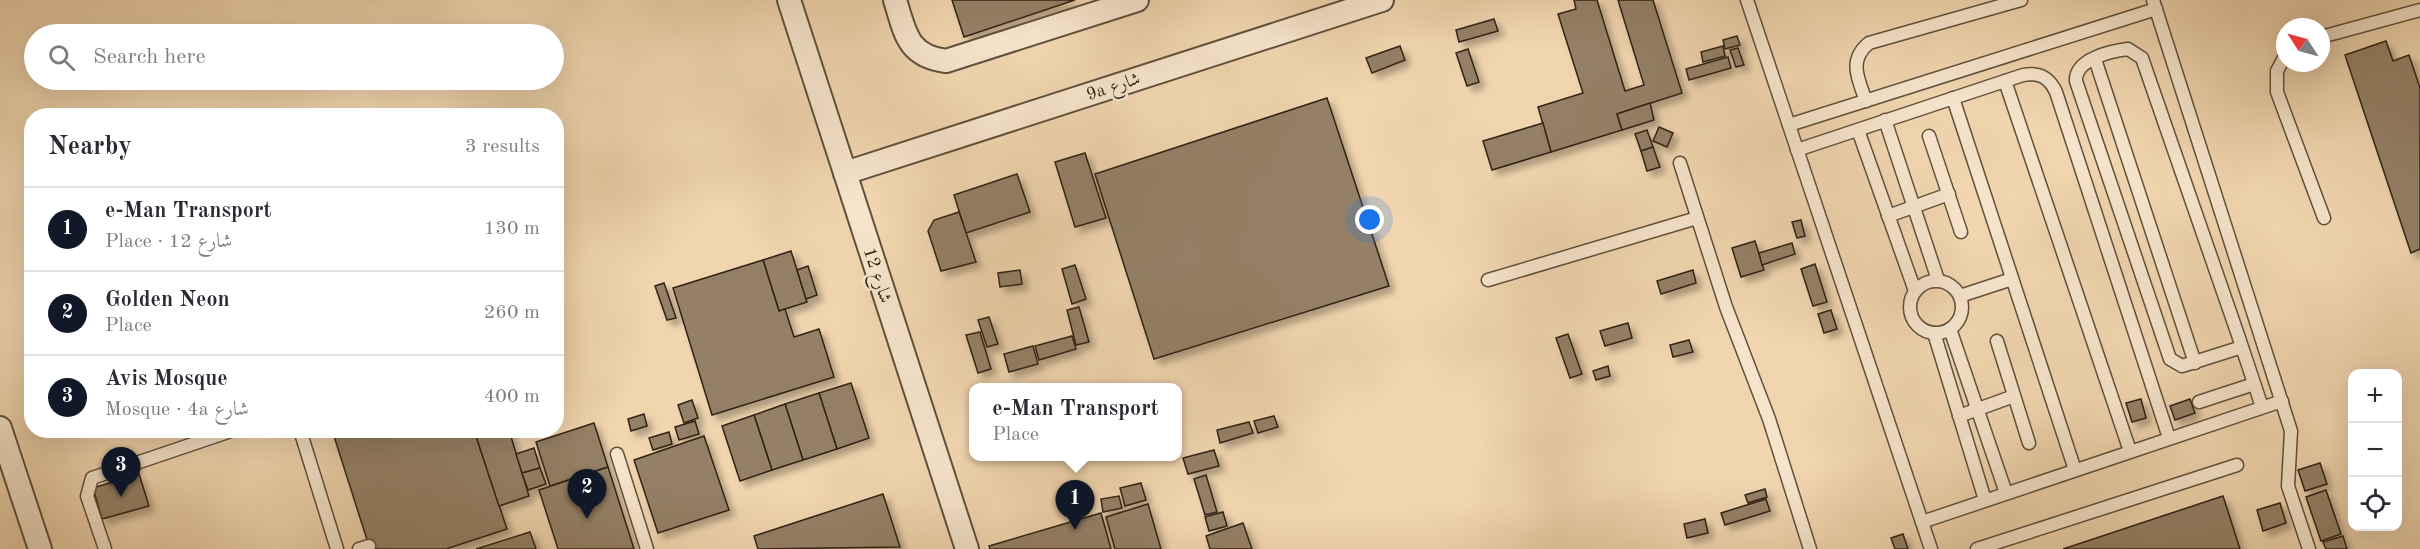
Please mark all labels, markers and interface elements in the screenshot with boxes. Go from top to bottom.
north arrow [2276,18,2330,72]
search box [24,24,564,90]
icon: search [45,41,78,74]
text: Search here [93,46,206,68]
street label: 9a شارع [1084,70,1144,109]
text: Nearby [48,134,132,160]
text: 3 results [465,137,540,157]
text: e-Man Transport [105,200,271,222]
your location [1355,205,1384,234]
text: 1 [62,219,73,239]
text: 130 m [484,219,540,239]
text: Place · شارع 12 [105,232,232,252]
street label: شارع 12 [855,245,894,307]
text: Golden Neon [105,289,230,311]
text: 2 [62,303,73,323]
text: 260 m [484,303,540,323]
text: Place [105,316,152,336]
text: Avis Mosque [105,368,228,390]
map controls [2348,369,2402,531]
button: + [2348,369,2402,423]
popup [969,383,1182,461]
text: 3 [62,387,73,407]
text: 400 m [484,387,540,407]
text: e-Man Transport [992,398,1159,420]
text: Mosque · 4a شارع [105,400,249,420]
button: − [2348,423,2402,477]
text: Place [992,425,1039,445]
pin: 3 [102,448,140,497]
pin: 2 [568,470,606,519]
button: locate [2348,477,2402,531]
pin: 1 [1056,480,1094,530]

